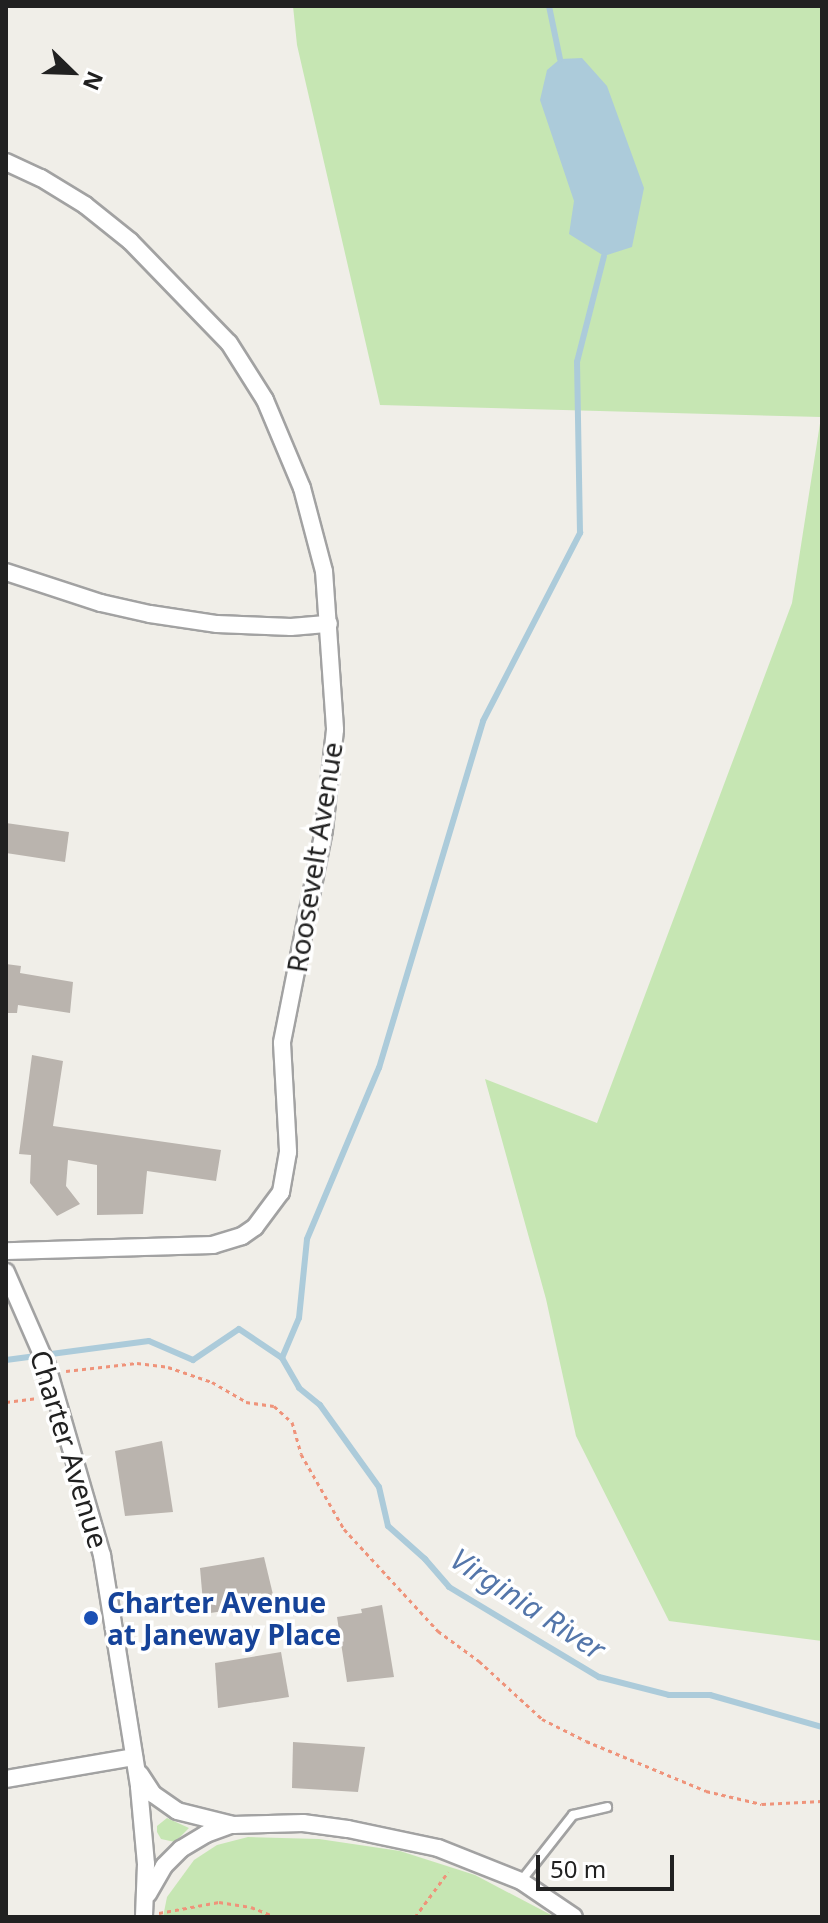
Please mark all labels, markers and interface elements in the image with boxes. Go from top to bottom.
north arrow [32,32,112,112]
text: N [77,67,111,95]
street label: Roosevelt Avenue [279,739,349,975]
street label: Charter Avenue [24,1346,116,1552]
water label: Virginia River [444,1541,612,1667]
place label: Charter Avenue at Janeway Place [107,1585,341,1651]
marker: Charter Avenue at Janeway Place [82,1609,100,1627]
scale bar [540,1839,678,1889]
text: 50 m [550,1852,606,1885]

